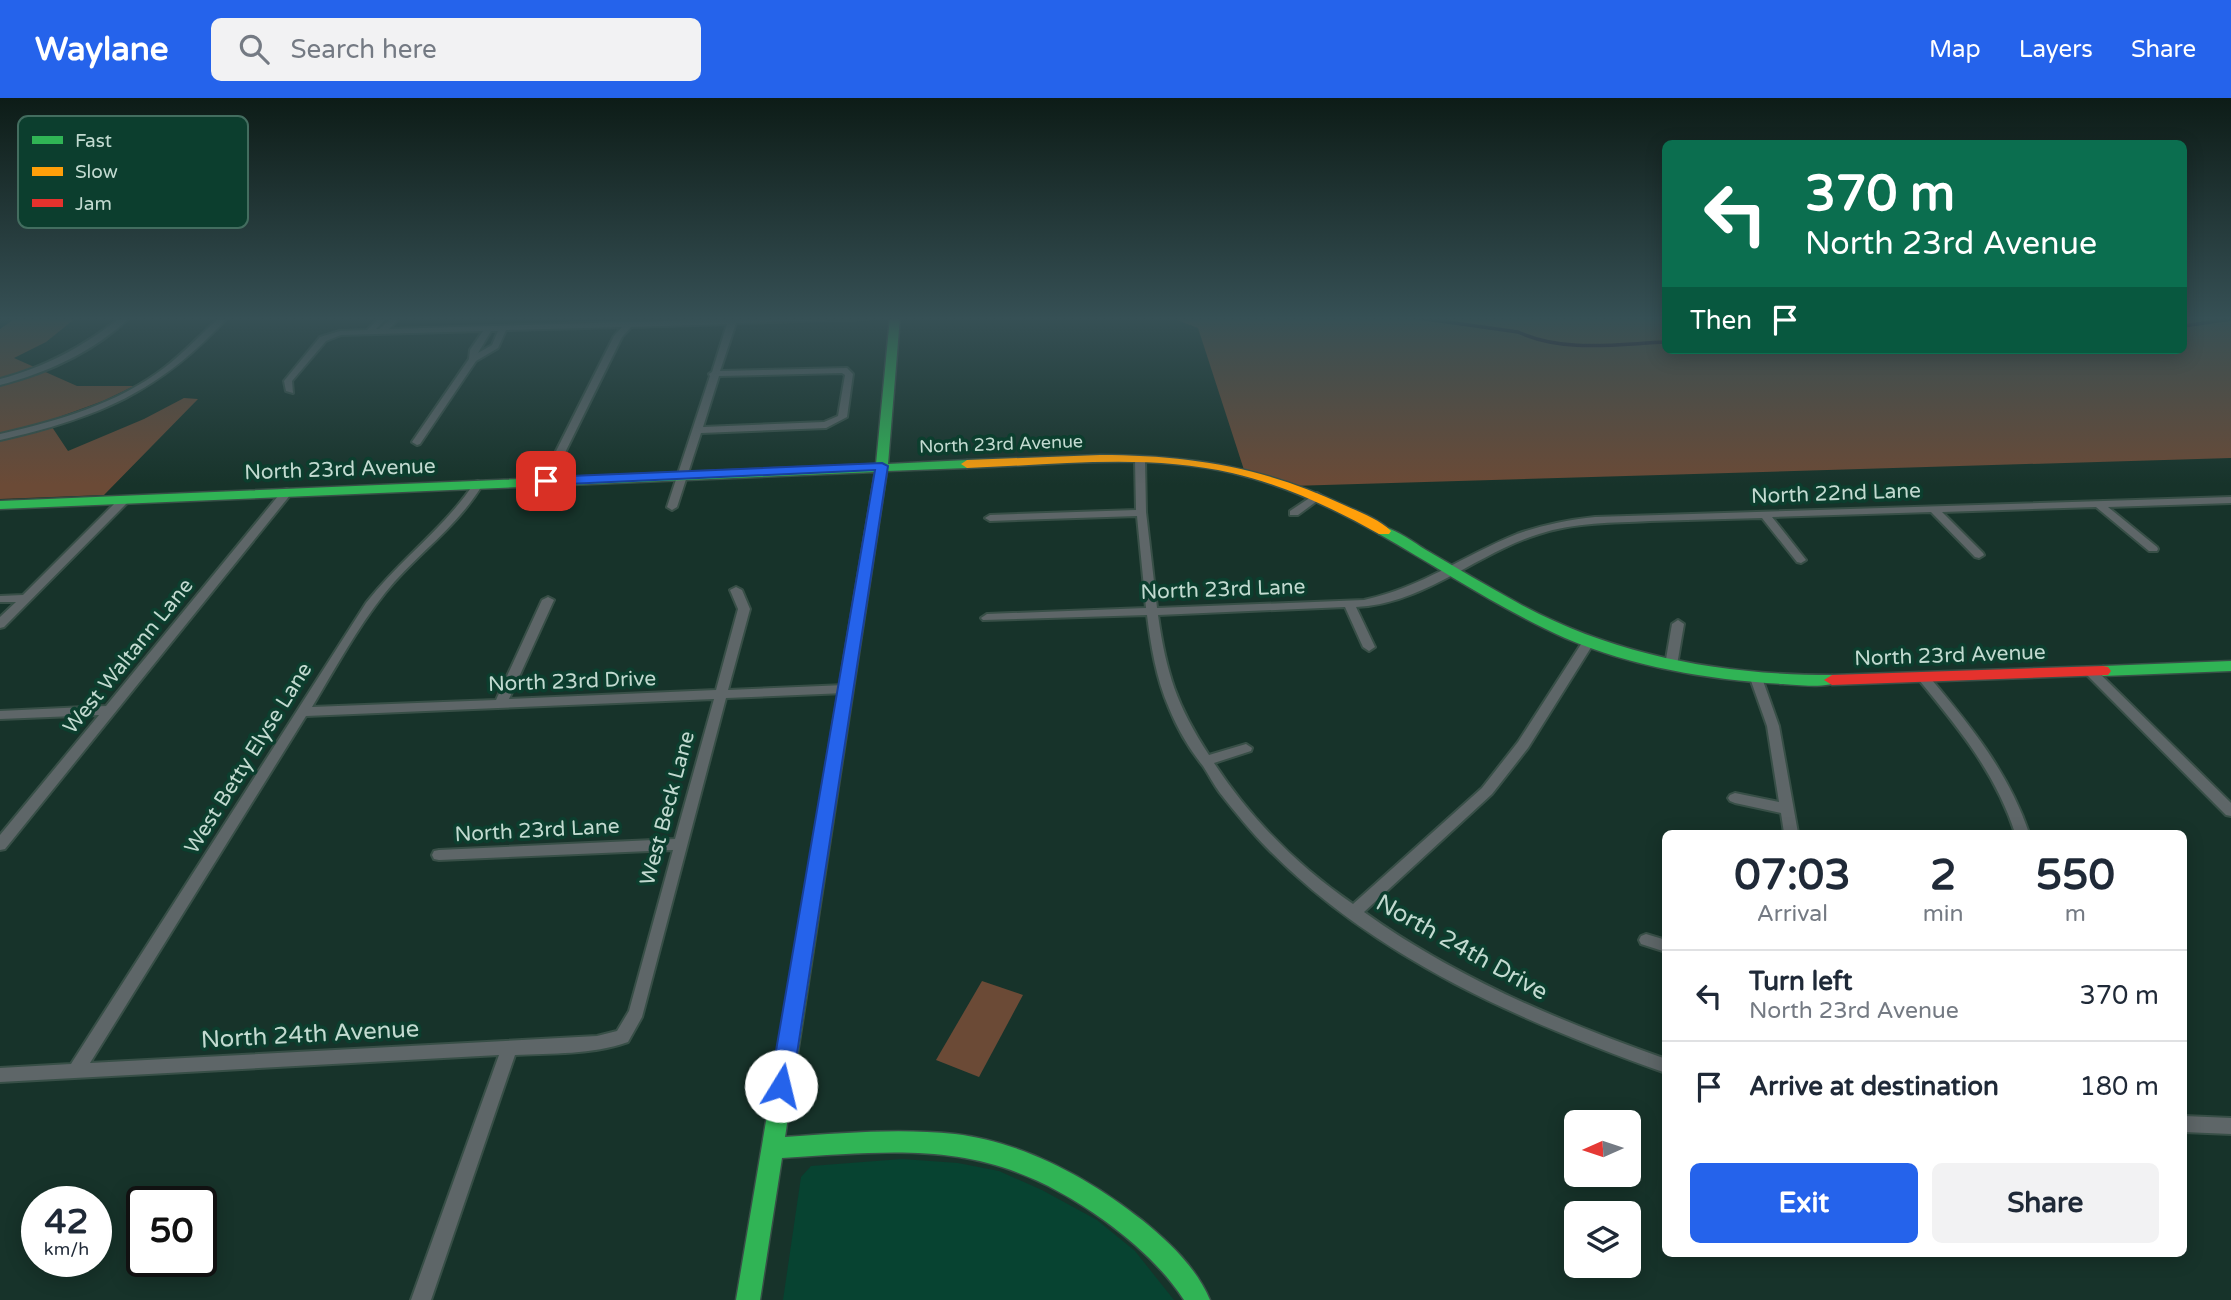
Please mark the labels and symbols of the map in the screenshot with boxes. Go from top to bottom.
legend [18,116,248,228]
text: Fast [75,130,112,152]
text: Slow [75,161,118,183]
text: Jam [75,193,112,215]
street label: North 23rd Avenue [919,430,1083,458]
pin [516,451,576,511]
street label: North 23rd Avenue [244,454,436,485]
street label: North 22nd Lane [1751,478,1922,509]
street label: West Waltann Lane [58,574,199,739]
street label: North 23rd Lane [1140,574,1306,605]
street label: North 23rd Avenue [1854,640,2046,671]
street label: West Betty Elyse Lane [179,658,318,858]
street label: North 23rd Drive [488,666,657,697]
street label: West Beck Lane [635,728,700,888]
street label: North 23rd Lane [454,814,620,847]
street label: North 24th Drive [1371,888,1553,1007]
street label: North 24th Avenue [200,1014,420,1055]
position arrow [744,1049,818,1123]
north arrow [1564,1110,1642,1186]
speed limit sign: 50 [126,1186,217,1277]

